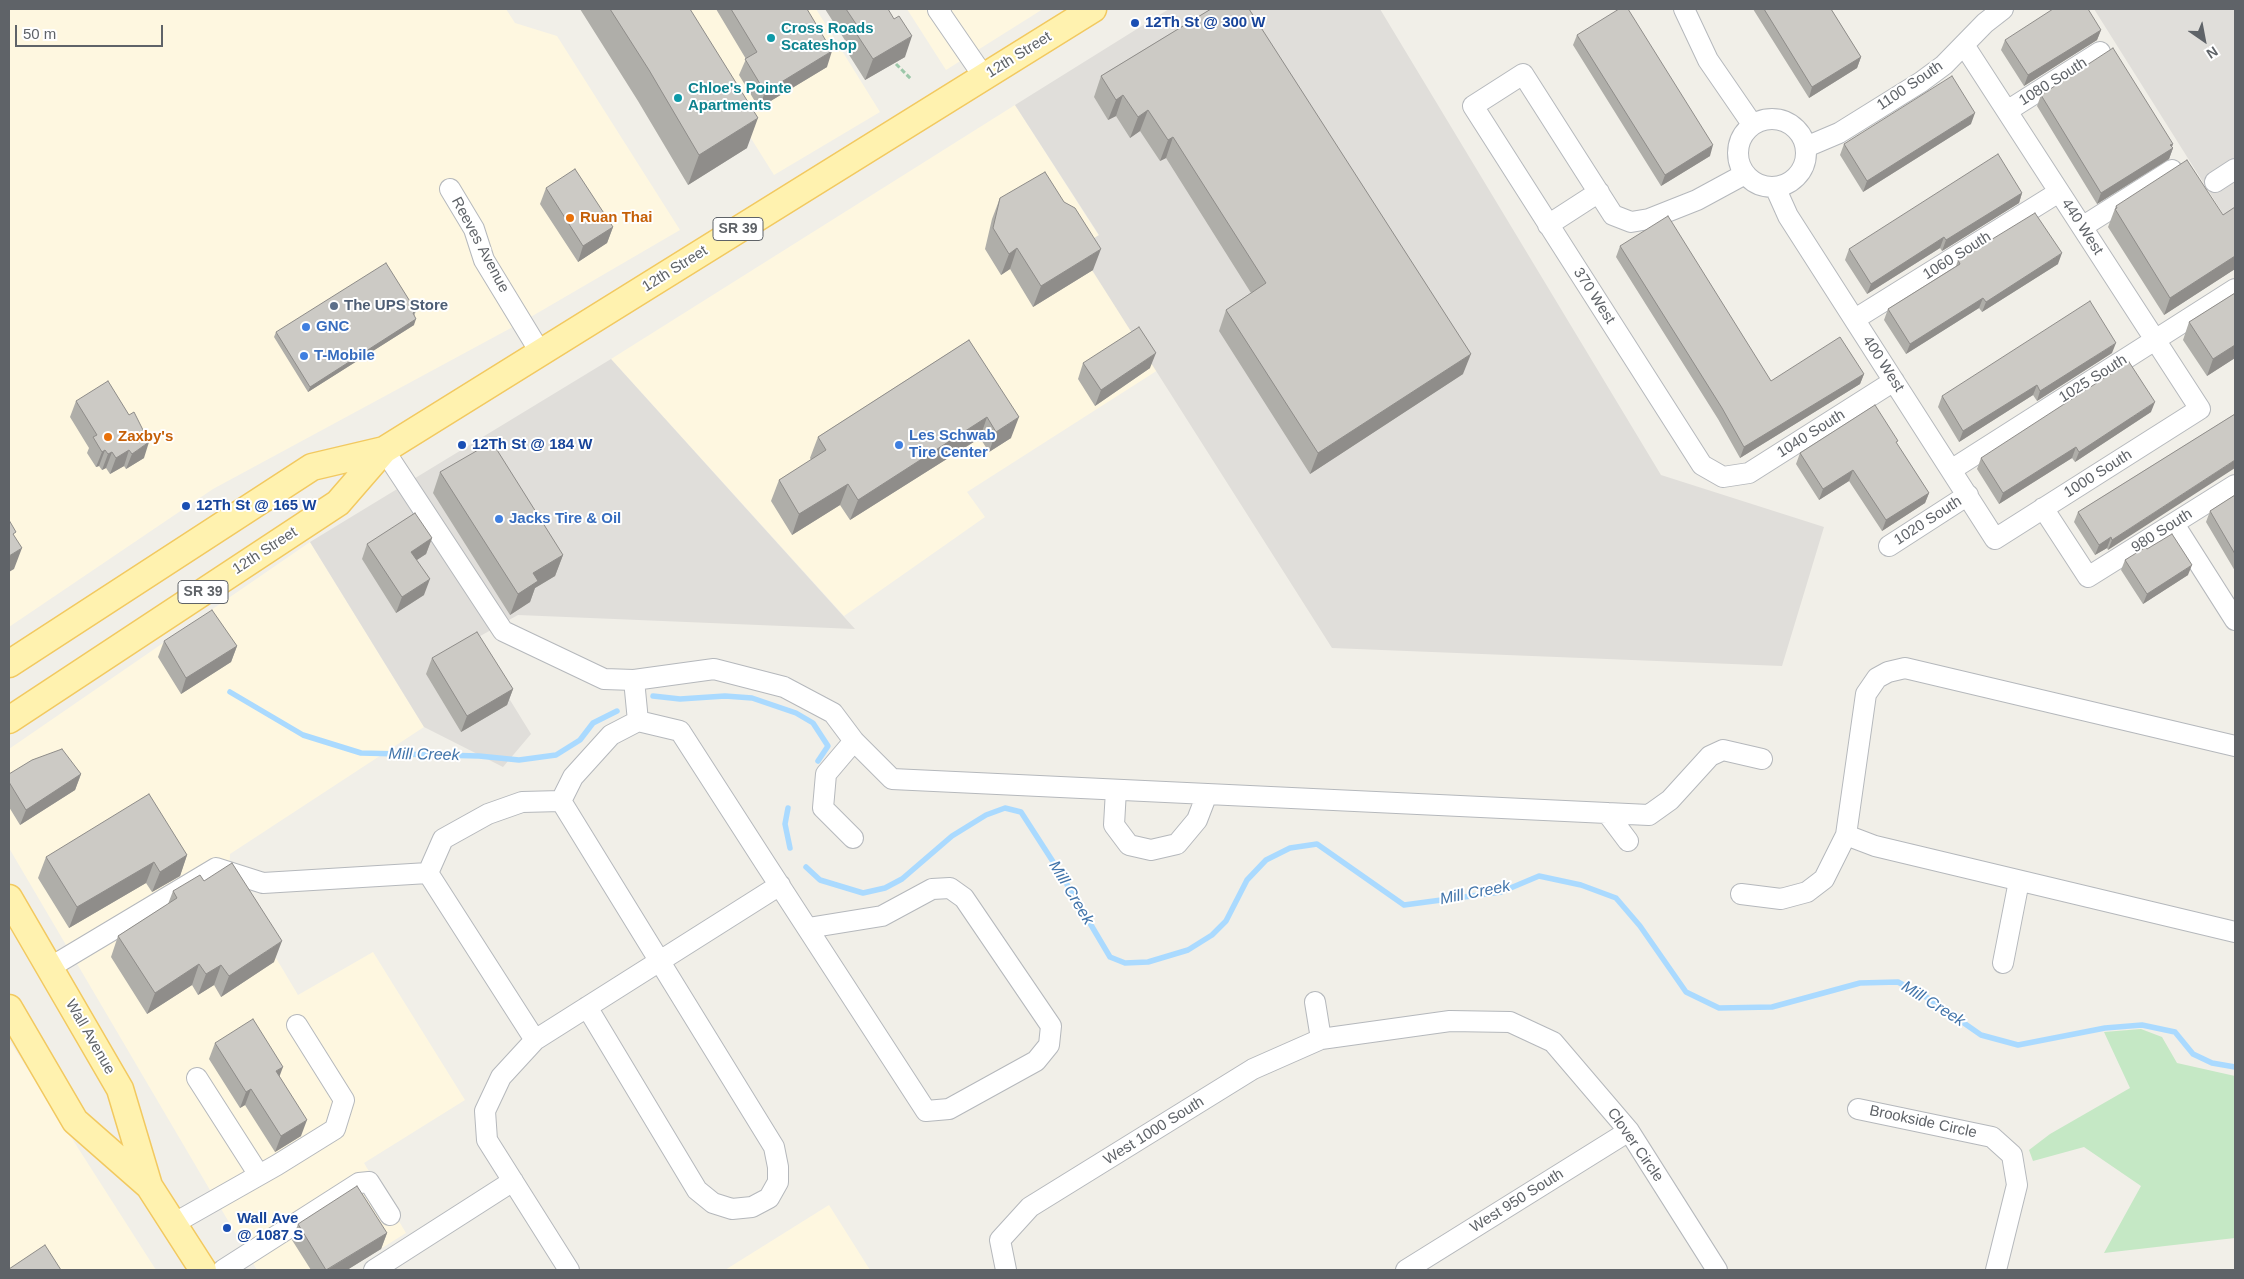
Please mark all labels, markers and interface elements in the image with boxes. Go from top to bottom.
place label: 12Th St @ 300 W [1145,14,1265,32]
scale bar [18,15,165,47]
north arrow [2179,15,2229,65]
marker: 12Th St @ 300 W [1129,17,1141,29]
place label: Cross Roads Scateshop [781,20,874,55]
text: 50 m [23,25,56,42]
street label: 12th Street [983,28,1055,82]
marker: Cross Roads Scateshop [765,32,777,44]
text: N [2204,43,2221,62]
street label: 1080 South [2016,54,2090,110]
street label: 1100 South [1874,57,1946,115]
place label: Chloe's Pointe Apartments [688,80,792,115]
marker: Chloe's Pointe Apartments [672,92,684,104]
street label: Reeves Avenue [447,194,513,296]
street label: 440 West [2057,196,2107,258]
place label: Ruan Thai [580,209,653,227]
marker: Ruan Thai [564,212,576,224]
road number: SR 39 [713,218,763,240]
street label: 1060 South [1920,228,1994,284]
street label: 12th Street [639,242,711,296]
street label: 370 West [1569,265,1619,327]
place label: The UPS Store [344,297,448,315]
marker: The UPS Store [328,300,340,312]
place label: GNC [316,318,349,336]
marker: GNC [300,321,312,333]
street label: 400 West [1858,333,1908,395]
place label: T-Mobile [314,347,375,365]
marker: T-Mobile [298,350,310,362]
street label: 1025 South [2056,351,2130,407]
street label: 1040 South [1774,406,1848,462]
place label: Les Schwab Tire Center [909,427,996,462]
place label: Zaxby's [118,428,173,446]
marker: Zaxby's [102,431,114,443]
place label: 12Th St @ 184 W [472,436,592,454]
marker: 12Th St @ 184 W [456,439,468,451]
marker: Les Schwab Tire Center [893,439,905,451]
street label: 1000 South [2061,446,2135,502]
street label: 1020 South [1891,493,1965,549]
place label: 12Th St @ 165 W [196,497,316,515]
marker: 12Th St @ 165 W [180,500,192,512]
street label: 980 South [2128,505,2196,557]
place label: Jacks Tire & Oil [509,510,621,528]
marker: Jacks Tire & Oil [493,513,505,525]
street label: 12th Street [229,523,301,579]
road number: SR 39 [178,580,228,604]
water label: Mill Creek [388,745,460,765]
water label: Mill Creek [1044,858,1098,928]
water label: Mill Creek [1438,877,1512,909]
water label: Mill Creek [1898,977,1968,1031]
street label: Wall Avenue [61,996,119,1078]
street label: West 1000 South [1101,1093,1207,1169]
street label: Brookside Circle [1868,1102,1978,1142]
street label: Clover Circle [1603,1105,1667,1185]
street label: West 950 South [1467,1165,1567,1237]
place label: Wall Ave @ 1087 S [237,1210,303,1245]
marker: Wall Ave @ 1087 S [221,1222,233,1234]

